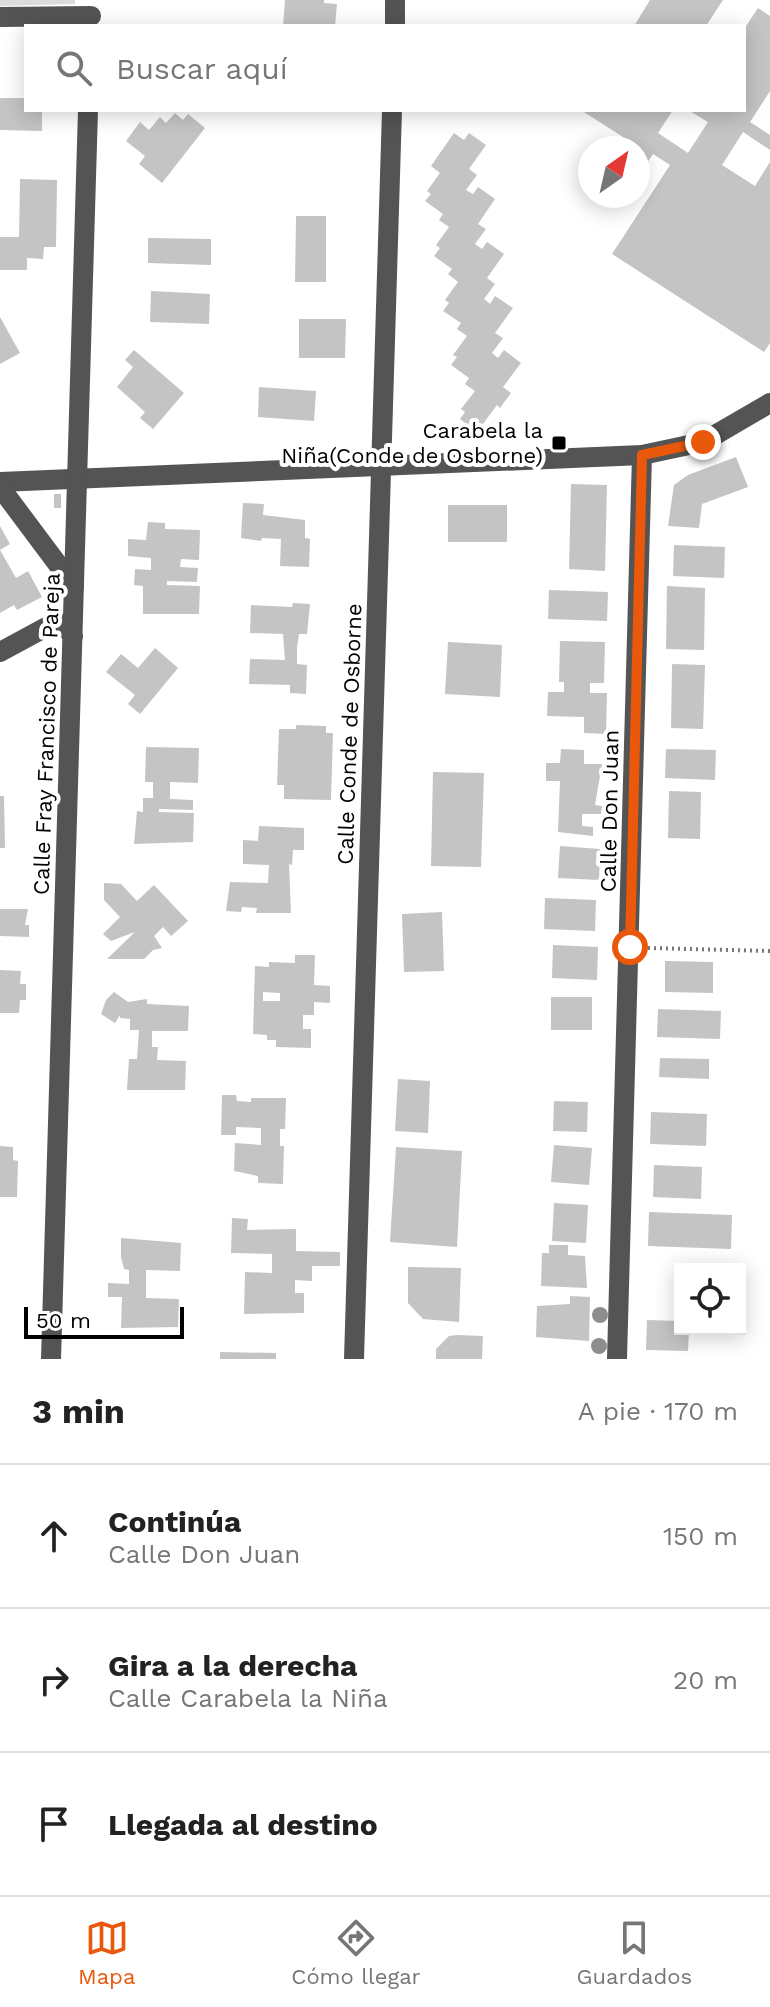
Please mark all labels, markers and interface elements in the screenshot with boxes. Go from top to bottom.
search box [24,24,746,112]
icon: search [52,46,96,90]
text: Buscar aquí [116,51,288,86]
north arrow [578,136,650,208]
place label: Carabela la Niña(Conde de Osborne) [281,418,543,468]
route end [685,424,721,460]
marker: Carabela la Niña(Conde de Osborne) [550,434,568,452]
street label: Calle Fray Francisco de Pareja [28,573,65,895]
street label: Calle Conde de Osborne [332,603,367,865]
street label: Calle Don Juan [596,729,623,893]
route start [612,929,648,965]
map controls [674,1263,746,1335]
button: locate [674,1263,746,1335]
scale bar [24,1303,184,1339]
text: 50 m [36,1308,91,1333]
text: 3 min [32,1391,125,1431]
text: A pie · 170 m [578,1396,738,1426]
text: Continúa [108,1504,241,1539]
icon: ahead [32,1514,76,1558]
text: 150 m [663,1521,738,1551]
text: Calle Don Juan [108,1539,300,1569]
text: Gira a la derecha [108,1648,357,1683]
icon: right [32,1658,76,1702]
text: 20 m [673,1665,738,1695]
text: Calle Carabela la Niña [108,1683,388,1713]
icon: arrive [32,1802,76,1846]
text: Llegada al destino [108,1807,378,1842]
tab: Mapa [78,1916,135,1989]
tab: Cómo llegar [291,1916,421,1989]
tab: Guardados [577,1916,692,1989]

